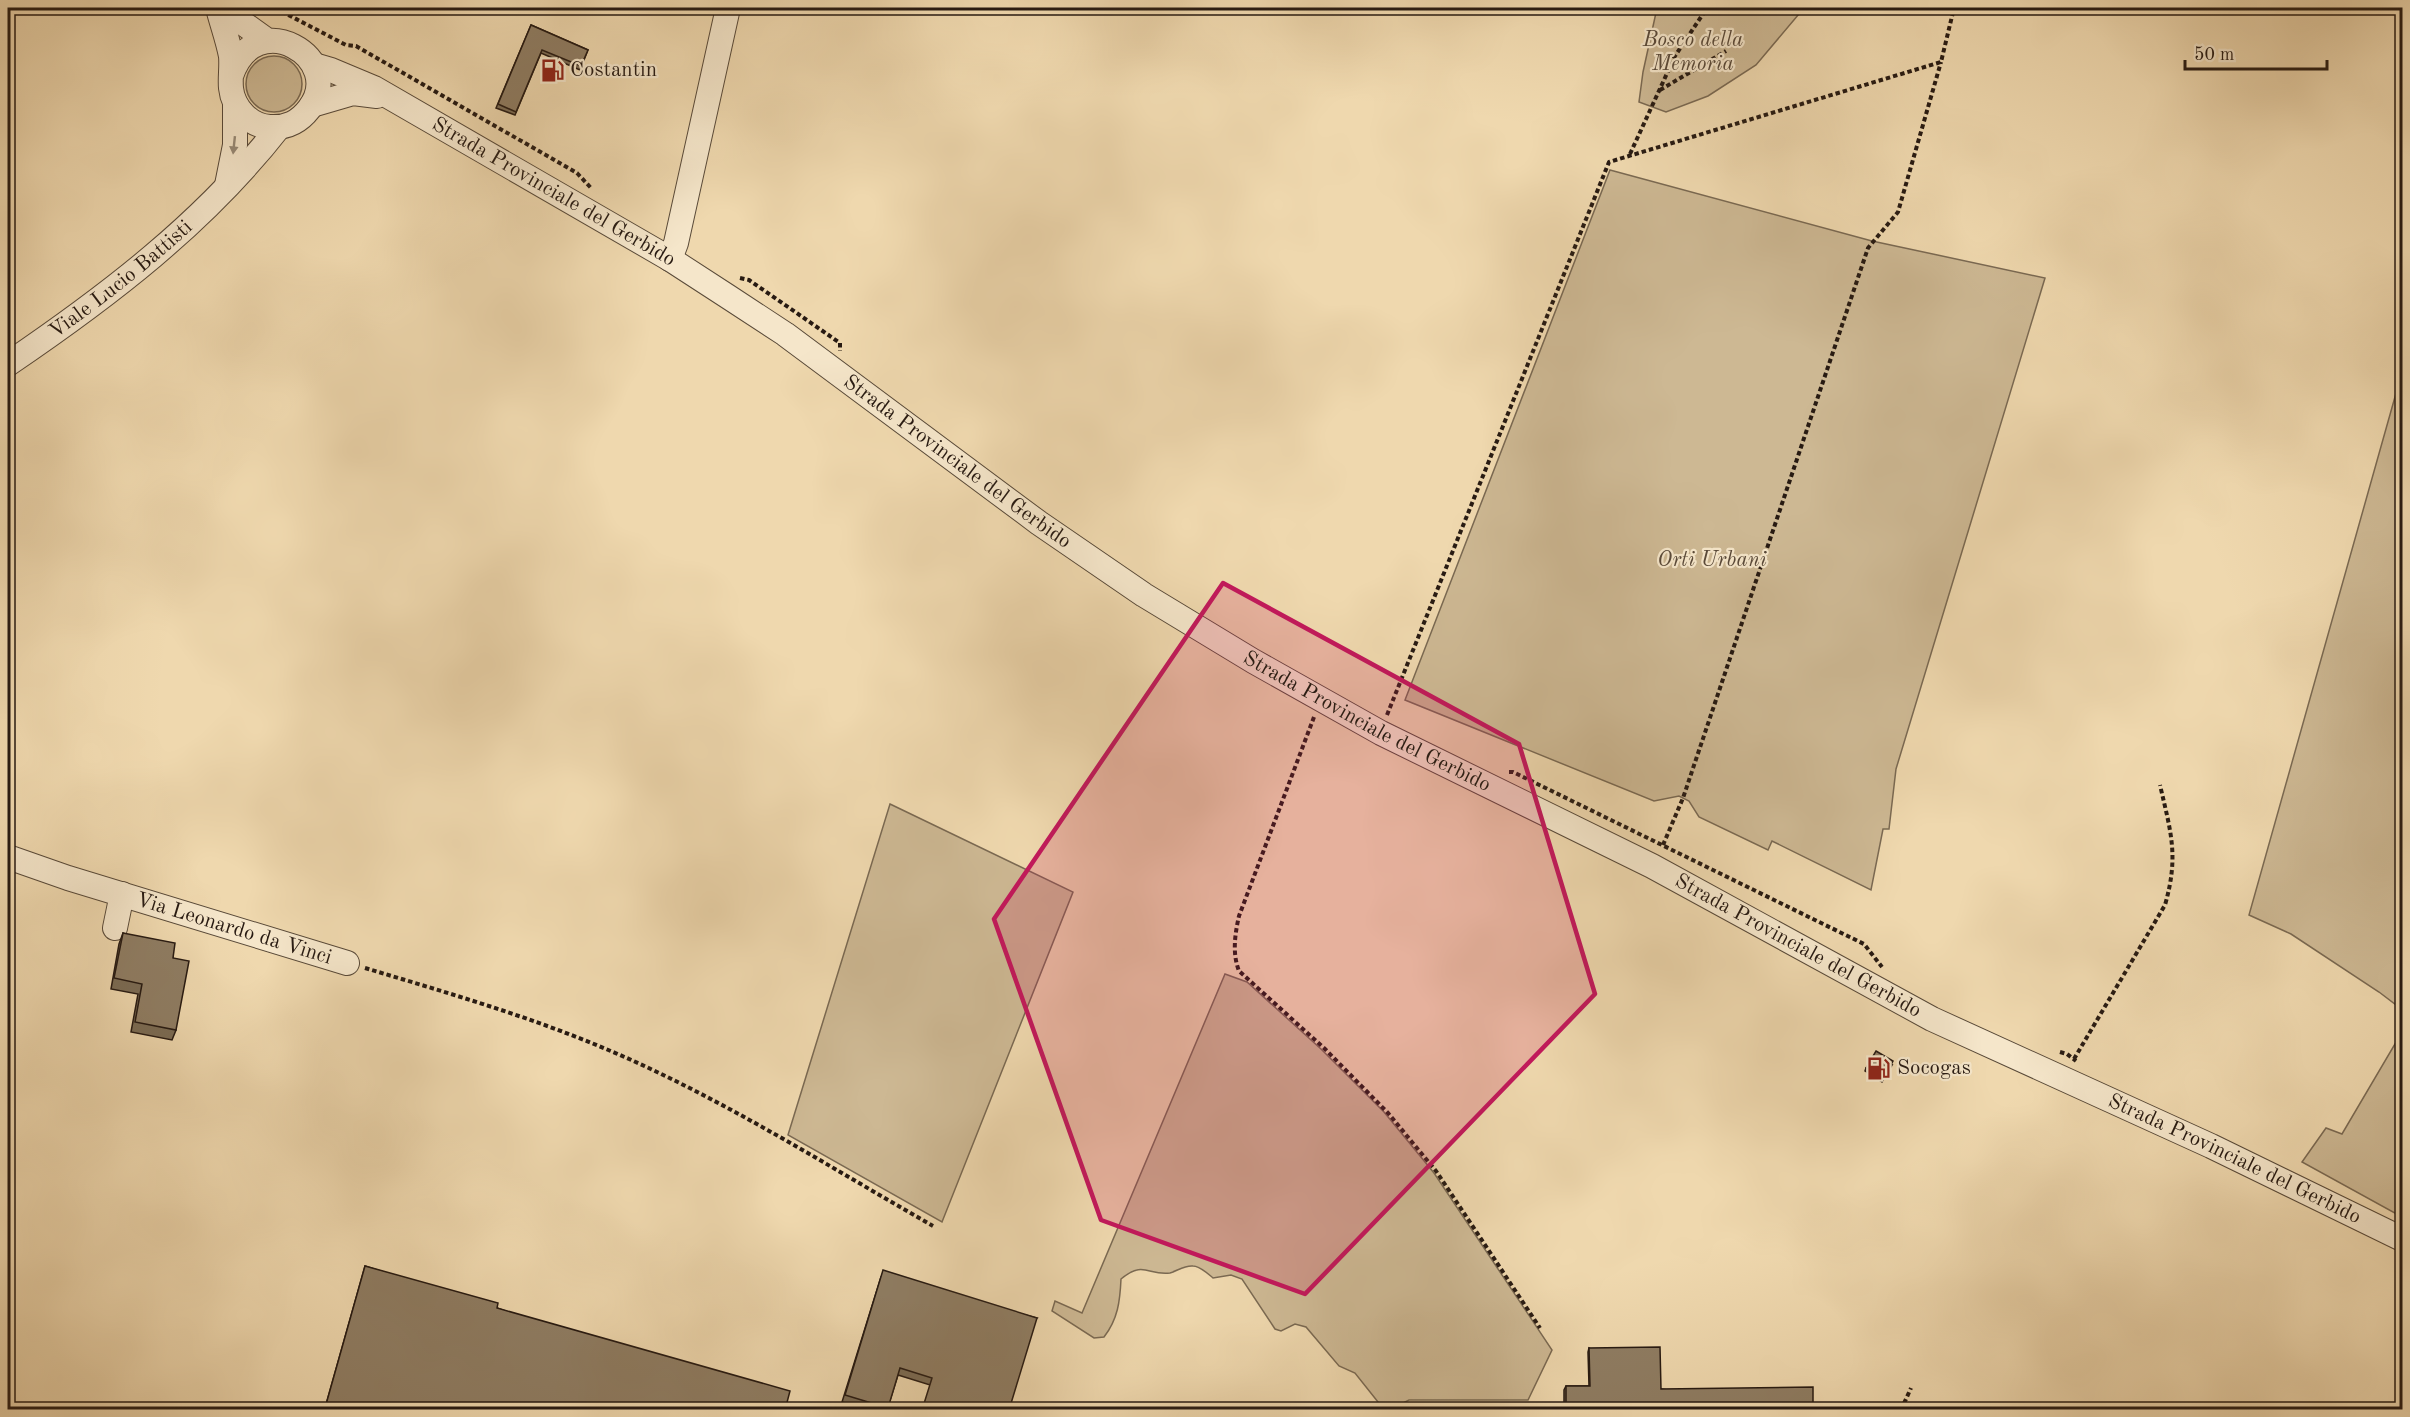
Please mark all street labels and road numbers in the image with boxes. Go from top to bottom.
street label: Strada Provinciale del Gerbido [429,113,679,270]
street label: Viale Lucio Battisti [45,216,196,342]
street label: Strada Provinciale del Gerbido [840,371,1075,552]
street label: Strada Provinciale del Gerbido [1240,647,1494,796]
street label: Strada Provinciale del Gerbido [1671,870,1925,1021]
street label: Via Leonardo da Vinci [134,889,334,968]
street label: Strada Provinciale del Gerbido [2105,1090,2364,1228]

